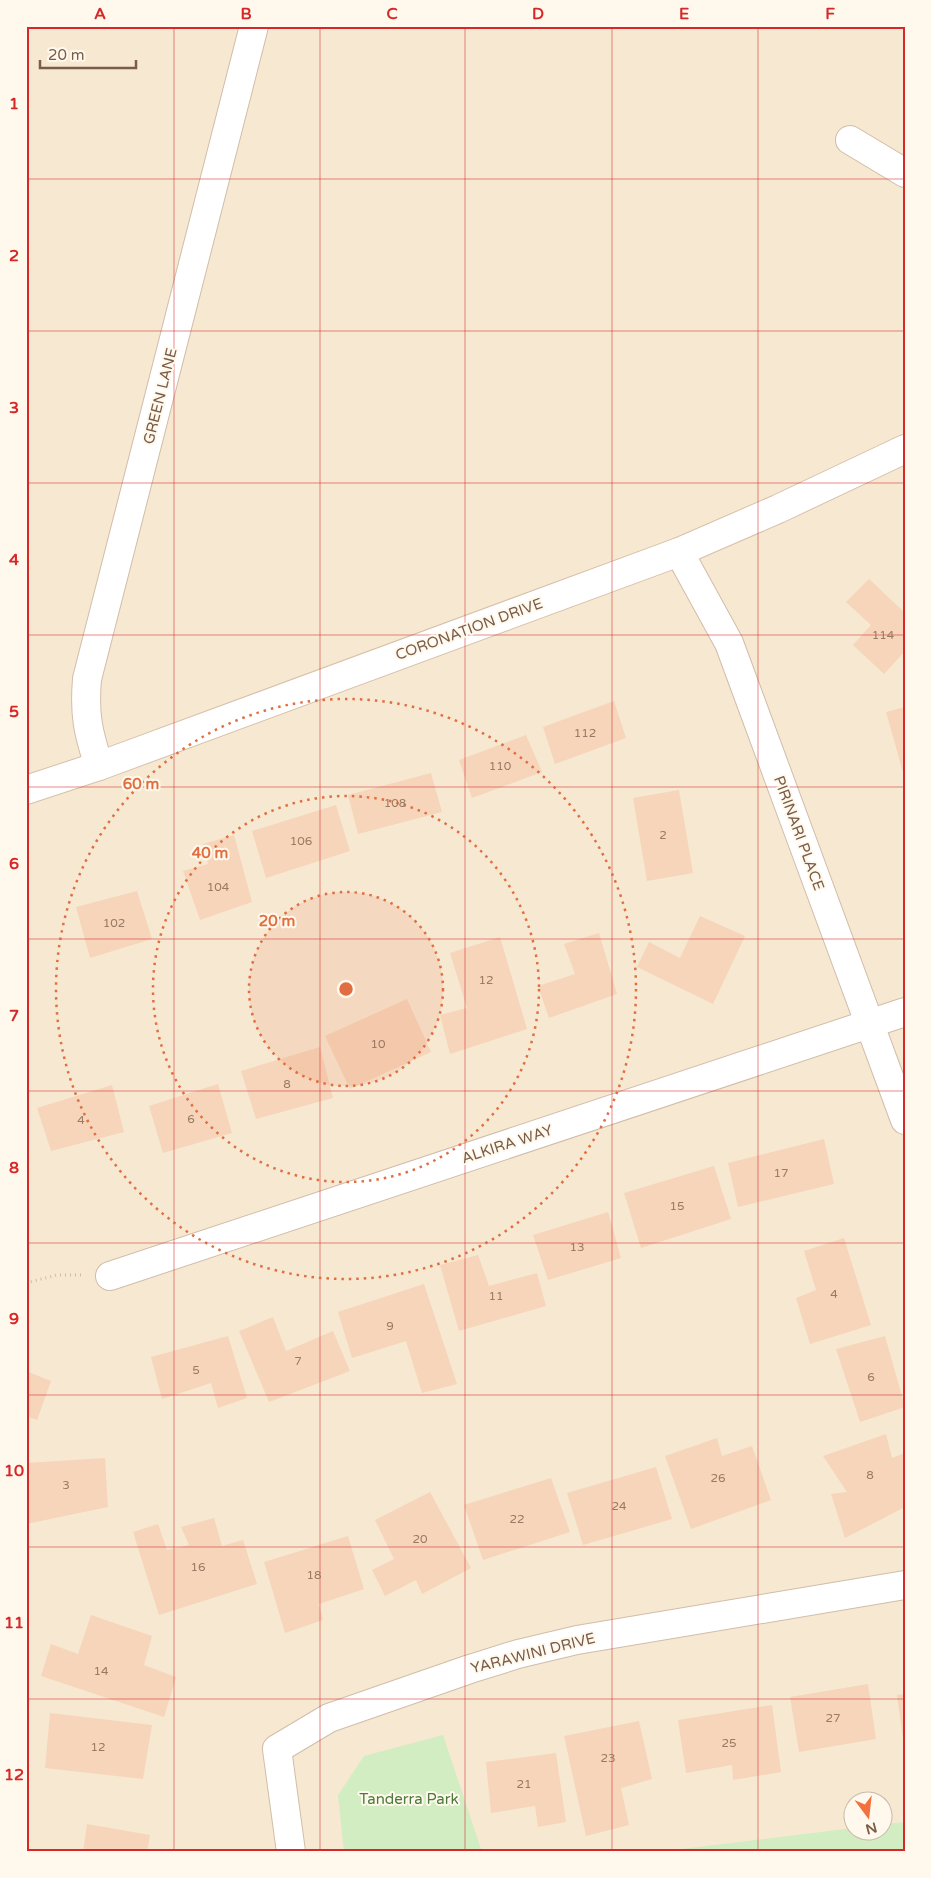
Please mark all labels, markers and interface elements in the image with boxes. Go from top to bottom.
text: A [94,4,106,24]
text: B [240,4,252,24]
text: C [386,4,398,24]
text: D [532,4,544,24]
text: E [679,4,689,24]
text: F [825,4,835,24]
scale bar [40,38,136,70]
text: 20 m [48,46,85,64]
text: 1 [9,94,19,114]
text: 2 [9,246,19,266]
street label: GREEN LANE [139,346,181,446]
text: 3 [9,398,19,418]
text: 4 [9,550,19,570]
street label: CORONATION DRIVE [393,594,545,664]
house number: 114 [872,628,895,642]
text: 5 [9,702,19,722]
house number: 112 [574,726,596,740]
house number: 110 [489,759,512,773]
street label: PIRINARI PLACE [770,773,828,893]
text: 60 m [123,775,159,793]
house number: 108 [384,796,406,810]
house number: 2 [659,828,667,842]
house number: 106 [290,834,312,848]
text: 40 m [192,844,228,862]
text: 6 [9,854,19,874]
house number: 104 [207,880,230,894]
text: 20 m [259,912,295,930]
house number: 102 [103,916,125,930]
house number: 12 [478,973,494,987]
centre of rings [337,980,355,998]
text: 7 [9,1006,19,1026]
house number: 10 [370,1037,386,1051]
house number: 8 [283,1077,291,1091]
house number: 6 [187,1112,195,1126]
house number: 4 [77,1113,85,1127]
street label: ALKIRA WAY [459,1121,555,1167]
text: 8 [9,1158,19,1178]
house number: 17 [773,1166,789,1180]
house number: 15 [669,1199,685,1213]
house number: 13 [569,1240,585,1254]
house number: 4 [830,1287,838,1301]
house number: 11 [488,1289,504,1303]
text: 9 [9,1309,19,1329]
house number: 9 [386,1319,394,1333]
house number: 7 [294,1354,302,1368]
house number: 5 [192,1363,200,1377]
house number: 6 [867,1370,875,1384]
text: 10 [4,1461,24,1481]
house number: 8 [866,1468,874,1482]
house number: 26 [710,1471,726,1485]
house number: 3 [62,1478,70,1492]
house number: 24 [611,1499,627,1513]
house number: 22 [509,1512,525,1526]
house number: 20 [412,1532,428,1546]
house number: 16 [190,1560,206,1574]
house number: 18 [306,1568,322,1582]
text: 11 [4,1613,24,1633]
street label: YARAWINI DRIVE [469,1629,597,1677]
house number: 14 [93,1664,109,1678]
house number: 27 [825,1711,841,1725]
house number: 25 [721,1736,737,1750]
house number: 12 [90,1740,106,1754]
house number: 23 [600,1751,616,1765]
text: 12 [4,1765,24,1785]
house number: 21 [516,1777,532,1791]
park label: Tanderra Park [359,1790,459,1808]
north arrow [844,1790,894,1840]
text: N [864,1818,879,1838]

